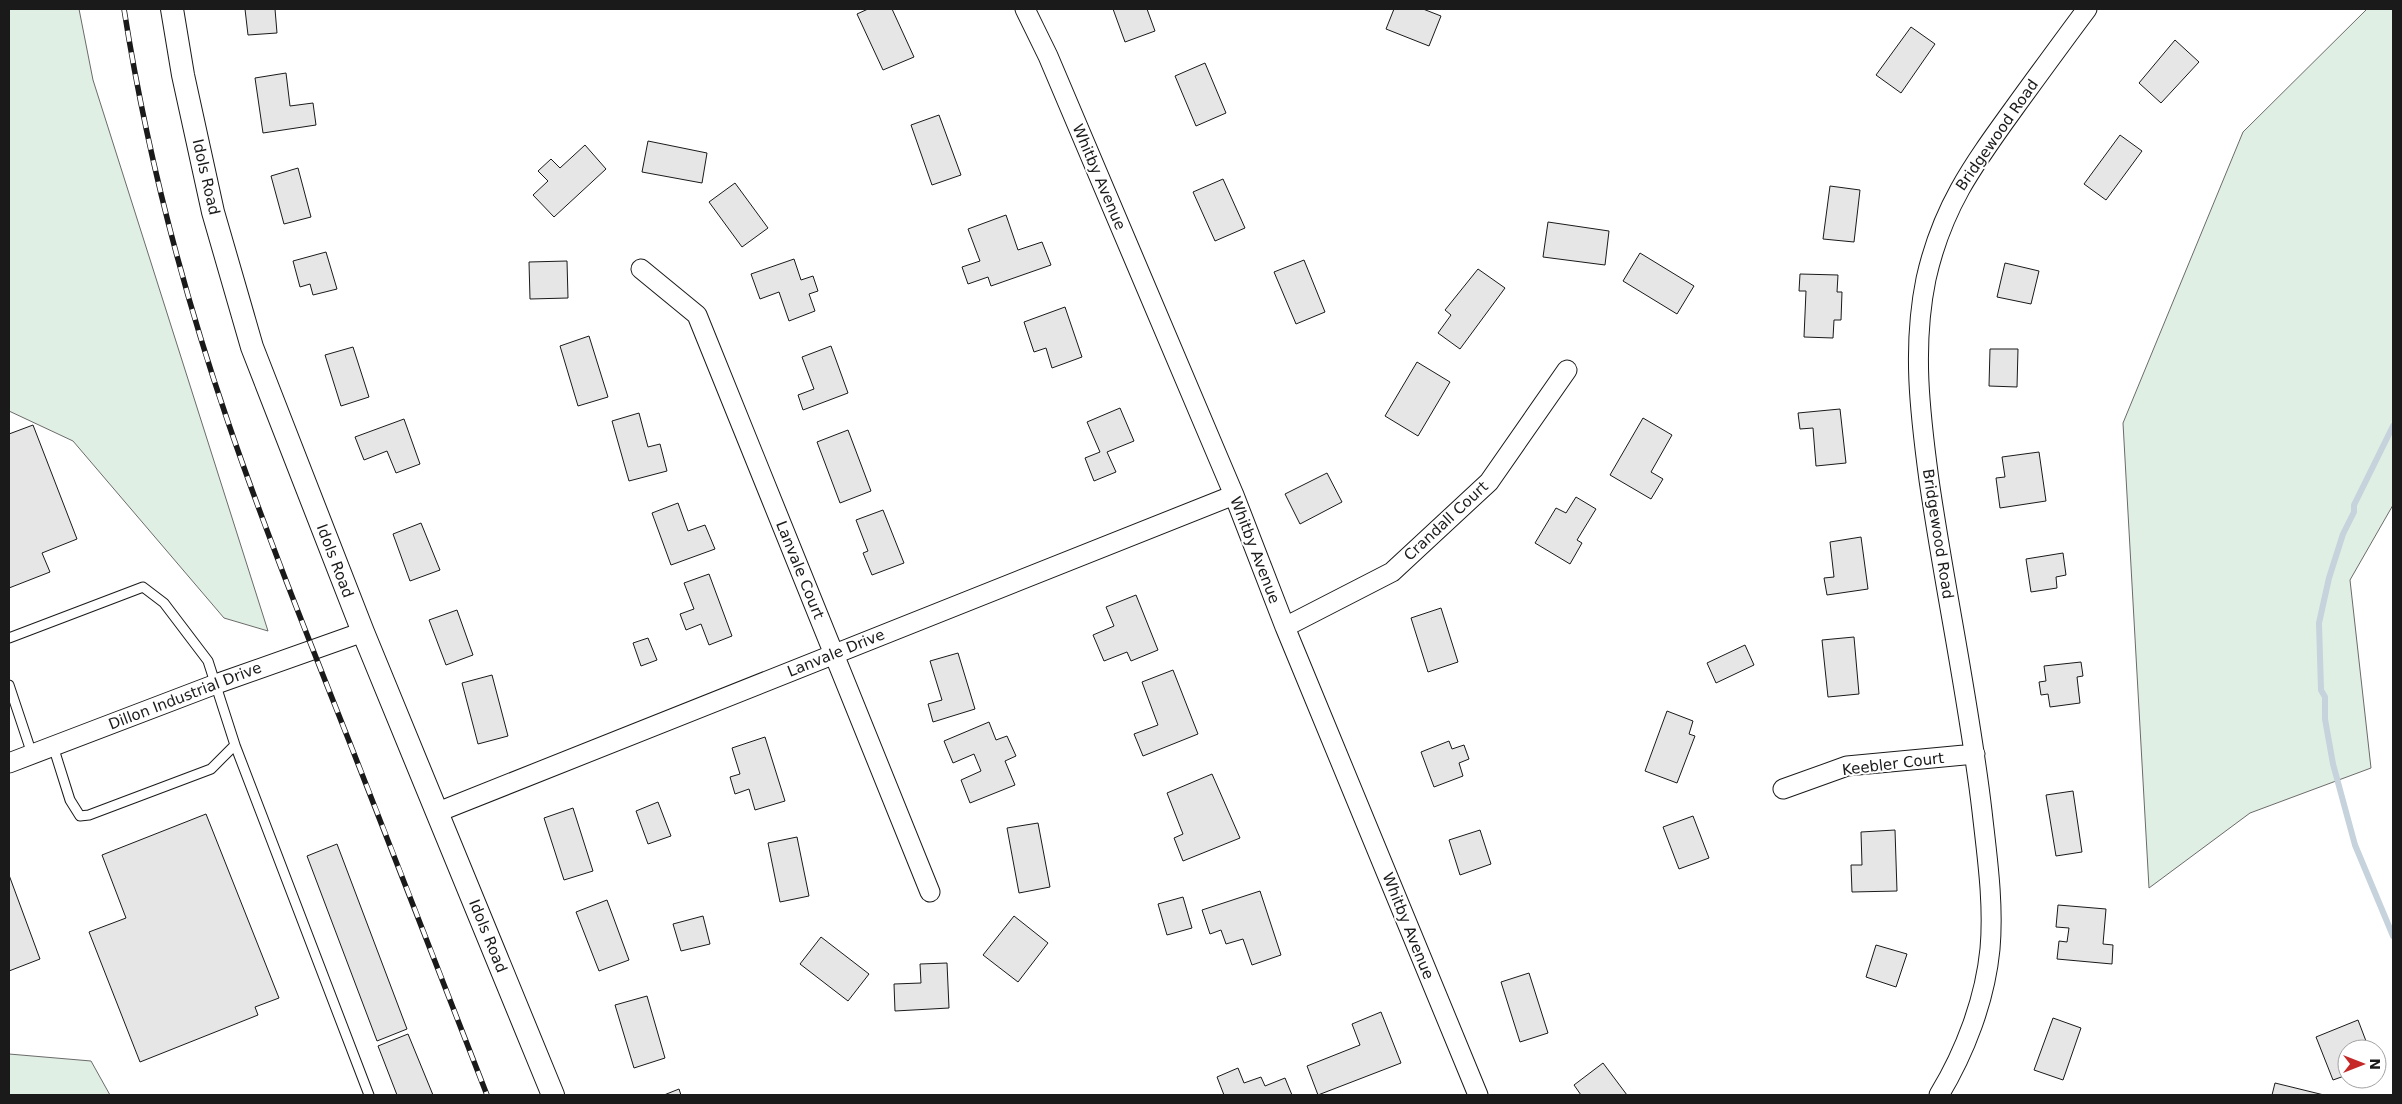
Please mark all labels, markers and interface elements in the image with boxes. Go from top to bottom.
street label: Bridgewood Road [1952,76,2042,194]
street label: Whitby Avenue [1069,121,1129,233]
street label: Idols Road [189,137,223,217]
street label: Bridgewood Road [1919,468,1957,600]
street label: Crandall Court [1400,477,1492,565]
street label: Whitby Avenue [1226,494,1284,606]
street label: Lanvale Court [772,518,828,622]
street label: Idols Road [313,522,357,600]
street label: Lanvale Drive [785,625,887,681]
street label: Dillon Industrial Drive [106,658,264,734]
street label: Keebler Court [1841,749,1945,779]
street label: Whitby Avenue [1378,870,1438,982]
street label: Idols Road [465,897,511,975]
north arrow [2337,1039,2387,1089]
text: N [2367,1058,2383,1070]

